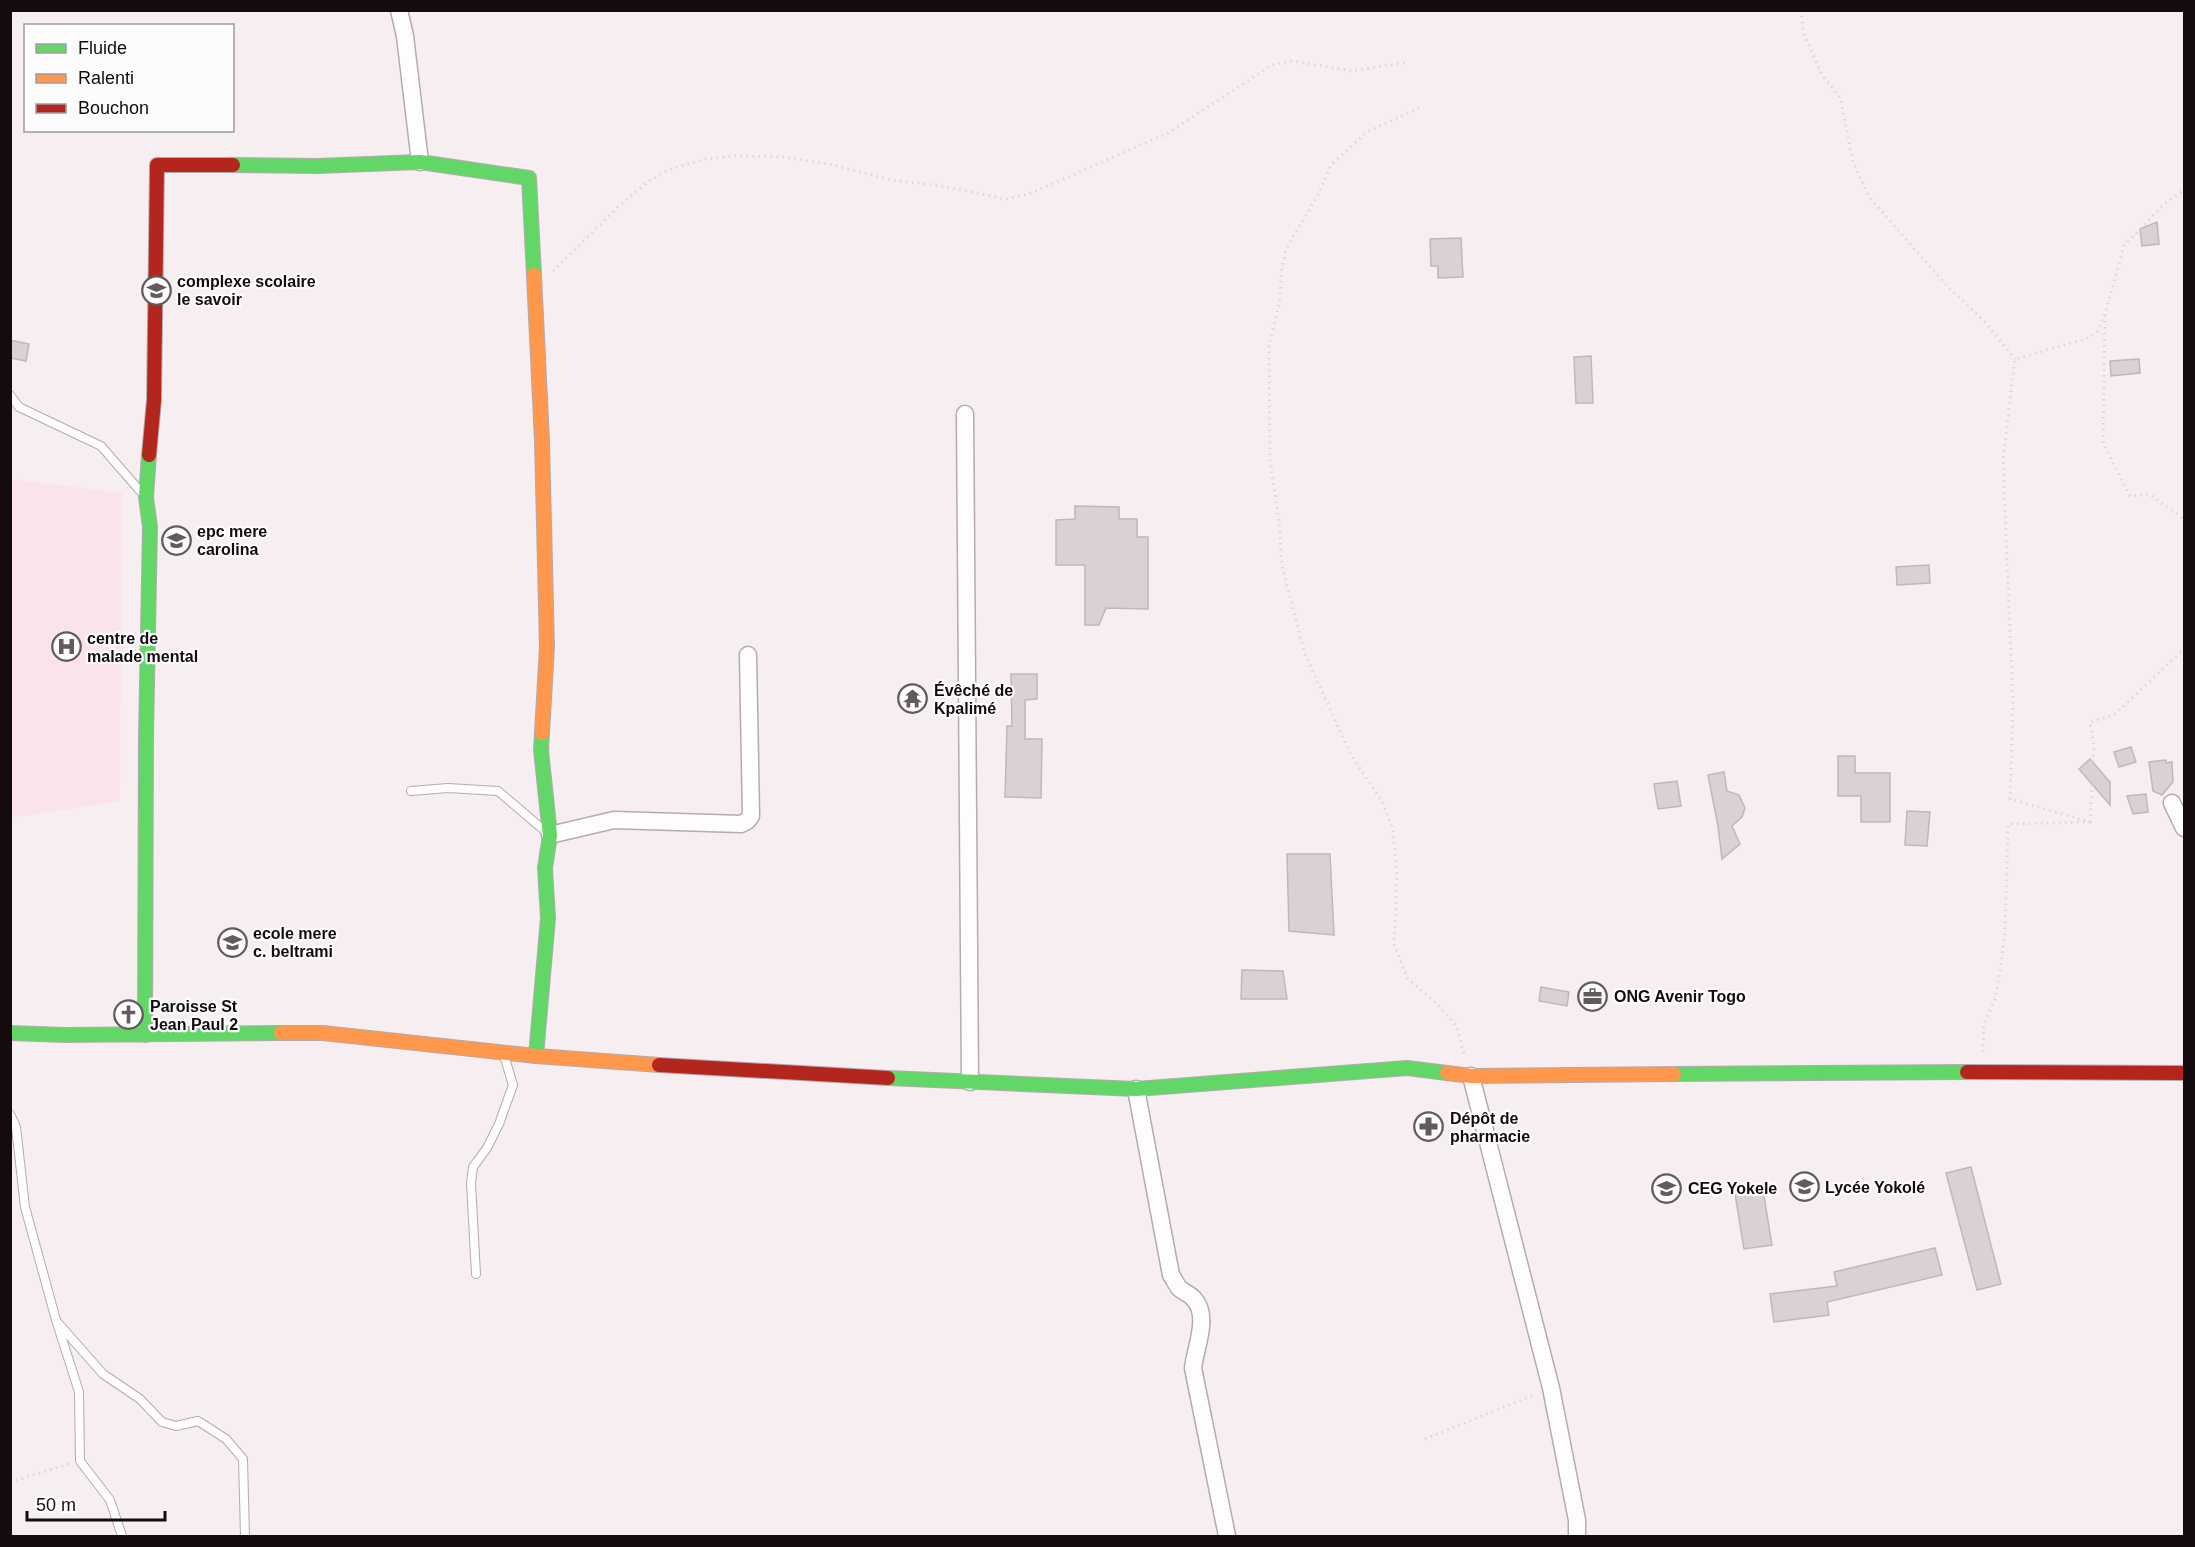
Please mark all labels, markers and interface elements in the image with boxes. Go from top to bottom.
legend [24,24,234,132]
text: Fluide [78,38,127,58]
text: Ralenti [78,68,134,88]
text: Bouchon [78,98,149,118]
place label: complexe scolaire le savoir [177,273,316,308]
school or university icon: complexe scolaire le savoir [140,274,172,306]
place label: epc mere carolina [197,523,267,558]
school or university icon: epc mere carolina [160,524,192,556]
place label: centre de malade mental [87,630,198,665]
hospital icon: centre de malade mental [50,631,82,663]
place label: Évêché de Kpalimé [934,681,1013,717]
temple icon: Évêché de Kpalimé [897,683,929,715]
place label: ecole mere c. beltrami [253,925,337,960]
school or university icon: ecole mere c. beltrami [216,926,248,958]
office icon: ONG Avenir Togo [1577,980,1609,1012]
place label: ONG Avenir Togo [1614,988,1746,1005]
place label: Paroisse St Jean Paul 2 [150,998,238,1033]
church icon: Paroisse St Jean Paul 2 [113,999,145,1031]
place label: Dépôt de pharmacie [1450,1110,1530,1145]
pharmacy icon: Dépôt de pharmacie [1413,1111,1445,1143]
school or university icon: Lycée Yokolé [1788,1171,1820,1203]
school or university icon: CEG Yokele [1651,1172,1683,1204]
place label: Lycée Yokolé [1825,1179,1925,1196]
place label: CEG Yokele [1688,1180,1777,1197]
scale bar [27,1484,165,1522]
text: 50 m [36,1495,76,1515]

